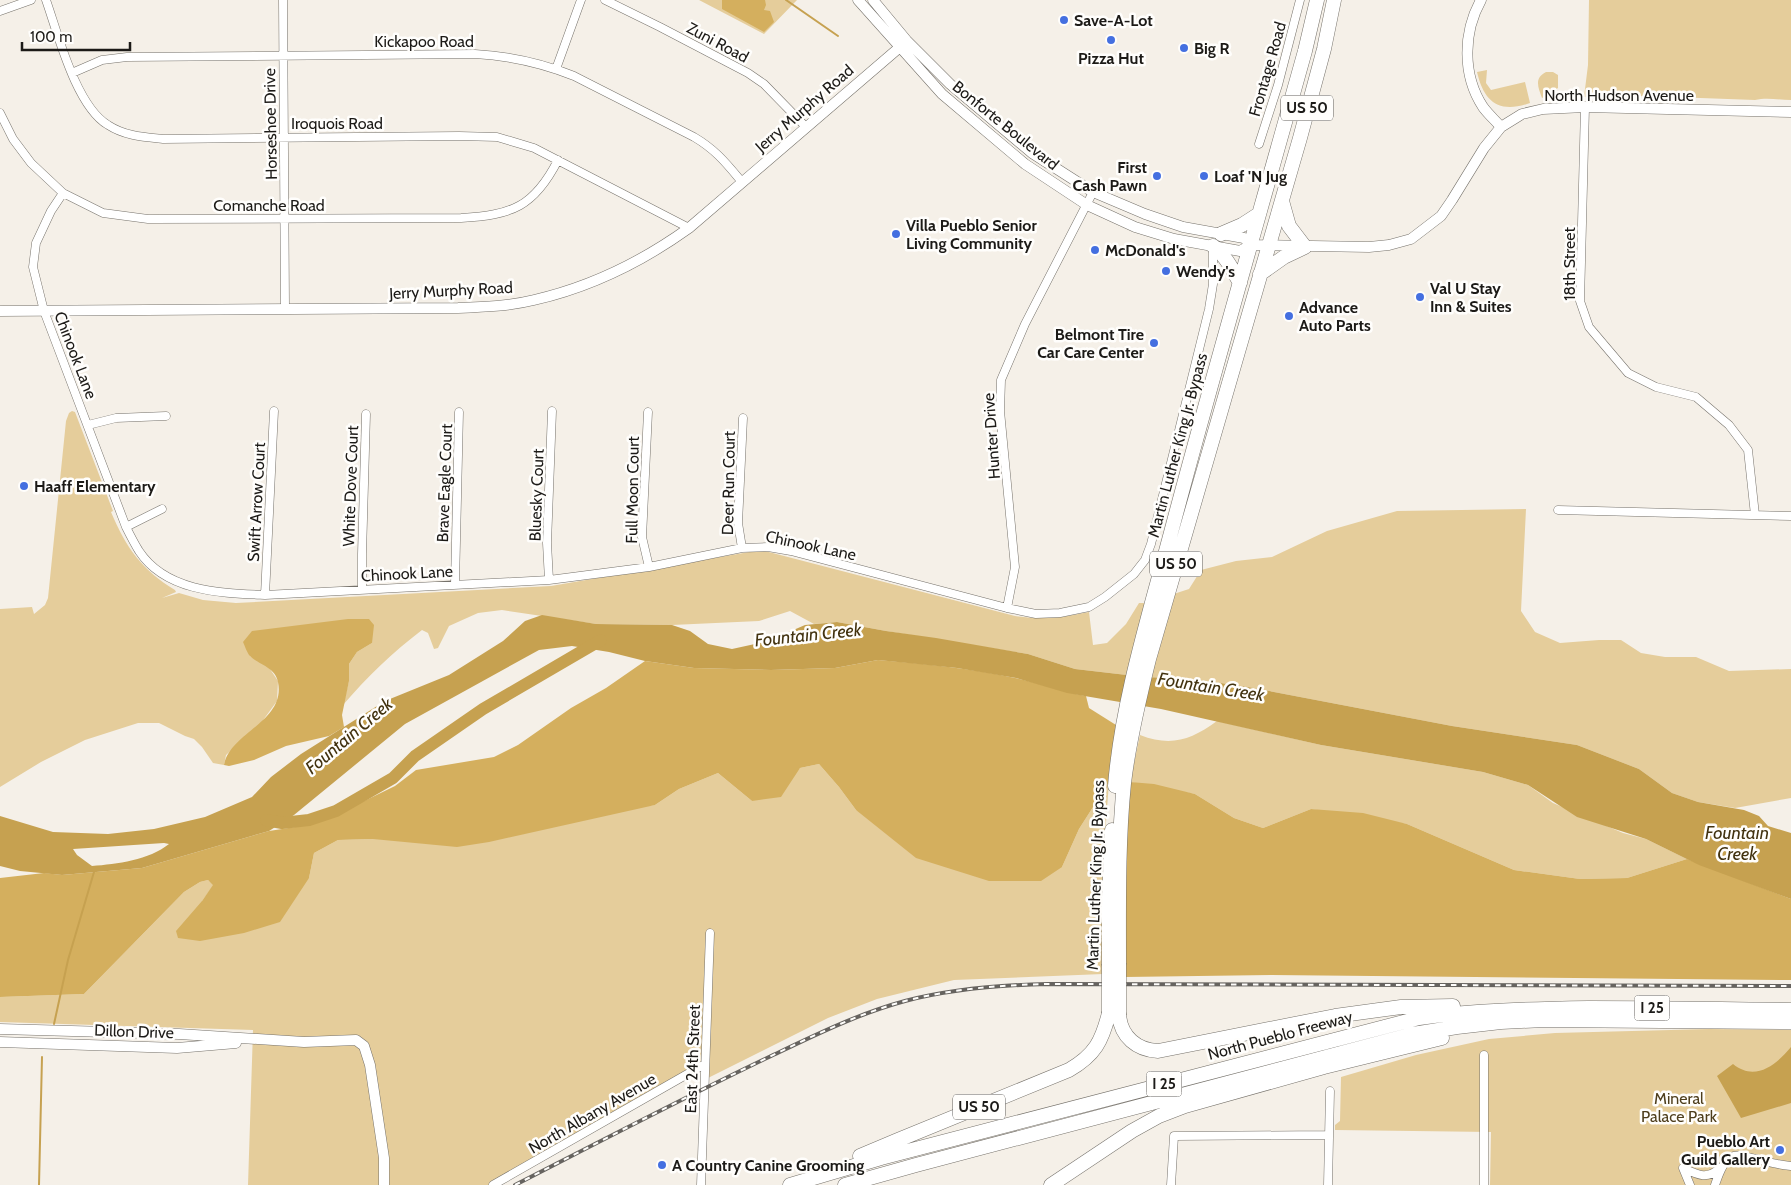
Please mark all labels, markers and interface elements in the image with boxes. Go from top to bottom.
place label: Save-A-Lot [1074,11,1153,30]
marker: Save-A-Lot [1058,14,1070,26]
street label: Zuni Road [684,18,752,67]
scale bar [22,20,130,52]
street label: Frontage Road [1245,20,1290,119]
text: 100 m [30,28,72,46]
street label: Kickapoo Road [374,32,474,51]
marker: Pizza Hut [1105,34,1117,46]
place label: Big R [1194,39,1229,58]
marker: Big R [1178,42,1190,54]
place label: Pizza Hut [1078,49,1144,68]
street label: Jerry Murphy Road [751,61,857,157]
street label: Horseshoe Drive [260,68,281,180]
street label: Bonforte Boulevard [949,77,1063,174]
street label: North Hudson Avenue [1544,86,1694,105]
road number: US 50 [1281,96,1333,120]
street label: Iroquois Road [291,114,383,133]
place label: First Cash Pawn [1073,158,1147,195]
place label: Loaf 'N Jug [1214,167,1287,186]
marker: First Cash Pawn [1151,170,1163,182]
marker: Loaf 'N Jug [1198,170,1210,182]
street label: Comanche Road [213,196,325,215]
place label: Villa Pueblo Senior Living Community [906,216,1037,253]
street label: 18th Street [1560,227,1579,301]
marker: Villa Pueblo Senior Living Community [890,228,902,240]
place label: McDonald's [1105,241,1186,260]
marker: McDonald's [1089,244,1101,256]
place label: Wendy's [1176,262,1235,281]
marker: Wendy's [1160,265,1172,277]
street label: Jerry Murphy Road [388,278,513,303]
place label: Val U Stay Inn & Suites [1430,279,1512,316]
marker: Val U Stay Inn & Suites [1414,291,1426,303]
place label: Advance Auto Parts [1299,298,1371,335]
street label: Chinook Lane [50,309,101,402]
marker: Advance Auto Parts [1283,310,1295,322]
place label: Belmont Tire Car Care Center [1037,325,1145,362]
marker: Belmont Tire Car Care Center [1148,337,1160,349]
street label: Martin Luther King Jr. Bypass [1144,350,1211,539]
street label: Hunter Drive [979,392,1004,480]
street label: Brave Eagle Court [433,423,456,543]
street label: White Dove Court [339,424,362,547]
street label: Deer Run Court [718,430,739,535]
street label: Full Moon Court [622,436,643,544]
street label: Swift Arrow Court [244,441,269,562]
street label: Bluesky Court [525,448,548,542]
place label: Haaff Elementary [34,477,156,496]
marker: Haaff Elementary [18,480,30,492]
street label: Chinook Lane [764,527,858,564]
road number: US 50 [1150,552,1202,576]
street label: Chinook Lane [361,562,453,585]
water label: Fountain Creek [754,618,864,652]
water label: Fountain Creek [1156,668,1267,706]
water label: Fountain Creek [301,692,398,779]
street label: Martin Luther King Jr. Bypass [1083,779,1108,970]
water label: Fountain Creek [1705,822,1769,865]
road number: I 25 [1634,996,1670,1020]
street label: East 24th Street [681,1004,704,1114]
street label: North Pueblo Freeway [1206,1007,1355,1064]
street label: Dillon Drive [94,1021,174,1042]
street label: North Albany Avenue [525,1069,659,1158]
road number: I 25 [1146,1072,1182,1096]
park label: Mineral Palace Park [1641,1089,1718,1126]
road number: US 50 [953,1094,1005,1120]
place label: Pueblo Art Guild Gallery [1681,1132,1770,1169]
marker: Pueblo Art Guild Gallery [1774,1144,1786,1156]
place label: A Country Canine Grooming [672,1156,864,1175]
marker: A Country Canine Grooming [656,1159,668,1171]

